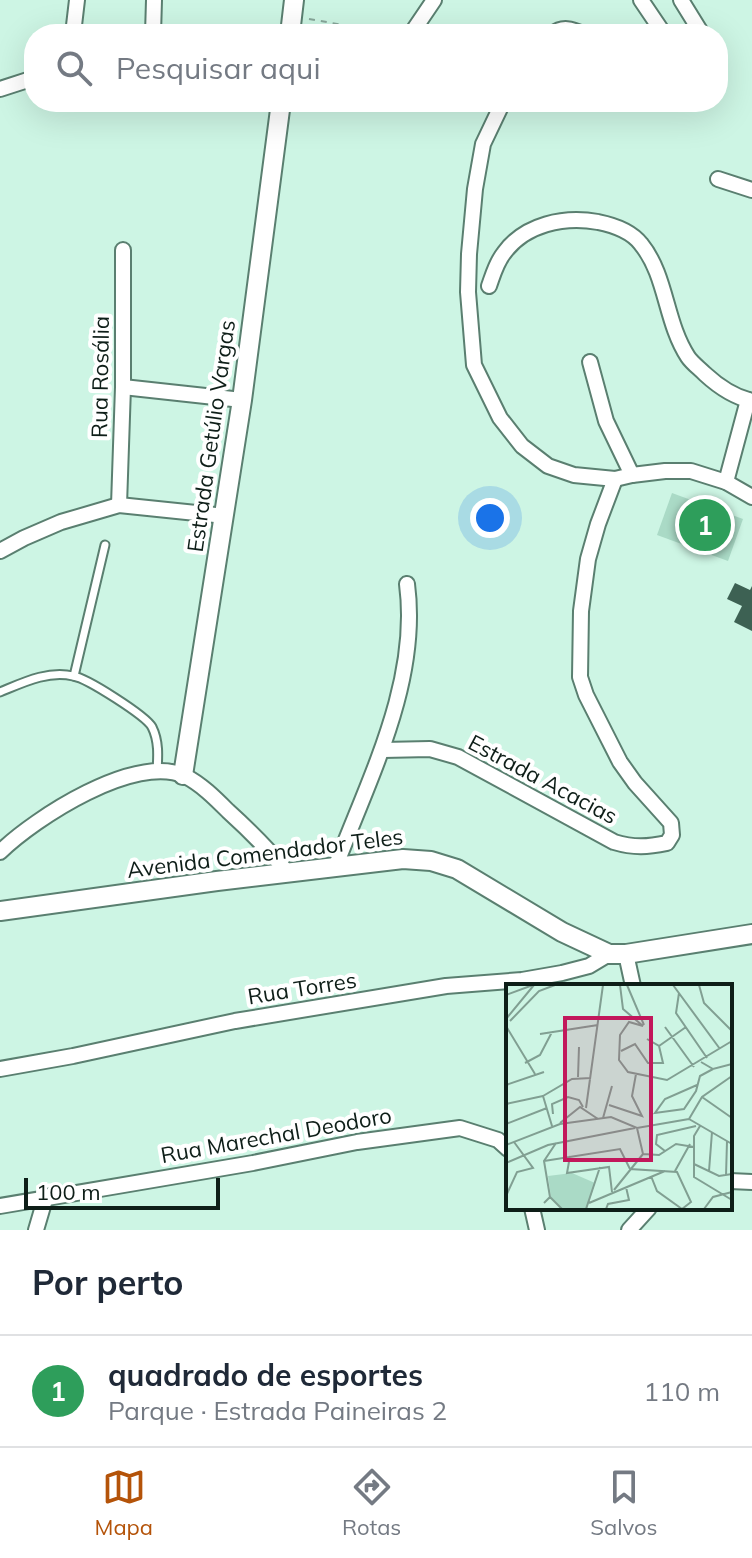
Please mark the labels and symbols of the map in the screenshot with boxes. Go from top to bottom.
street label: Rua Rosália [85,316,115,438]
street label: Estrada Getúlio Vargas [181,318,241,554]
pin: 1 [679,495,731,555]
your location [470,498,510,538]
street label: Estrada Acacias [464,728,622,830]
street label: Avenida Comendador Teles [125,822,405,884]
street label: Rua Torres [246,966,358,1010]
inset map [506,984,732,1210]
street label: Rua Marechal Deodoro [158,1101,394,1169]
scale bar [24,1174,220,1210]

